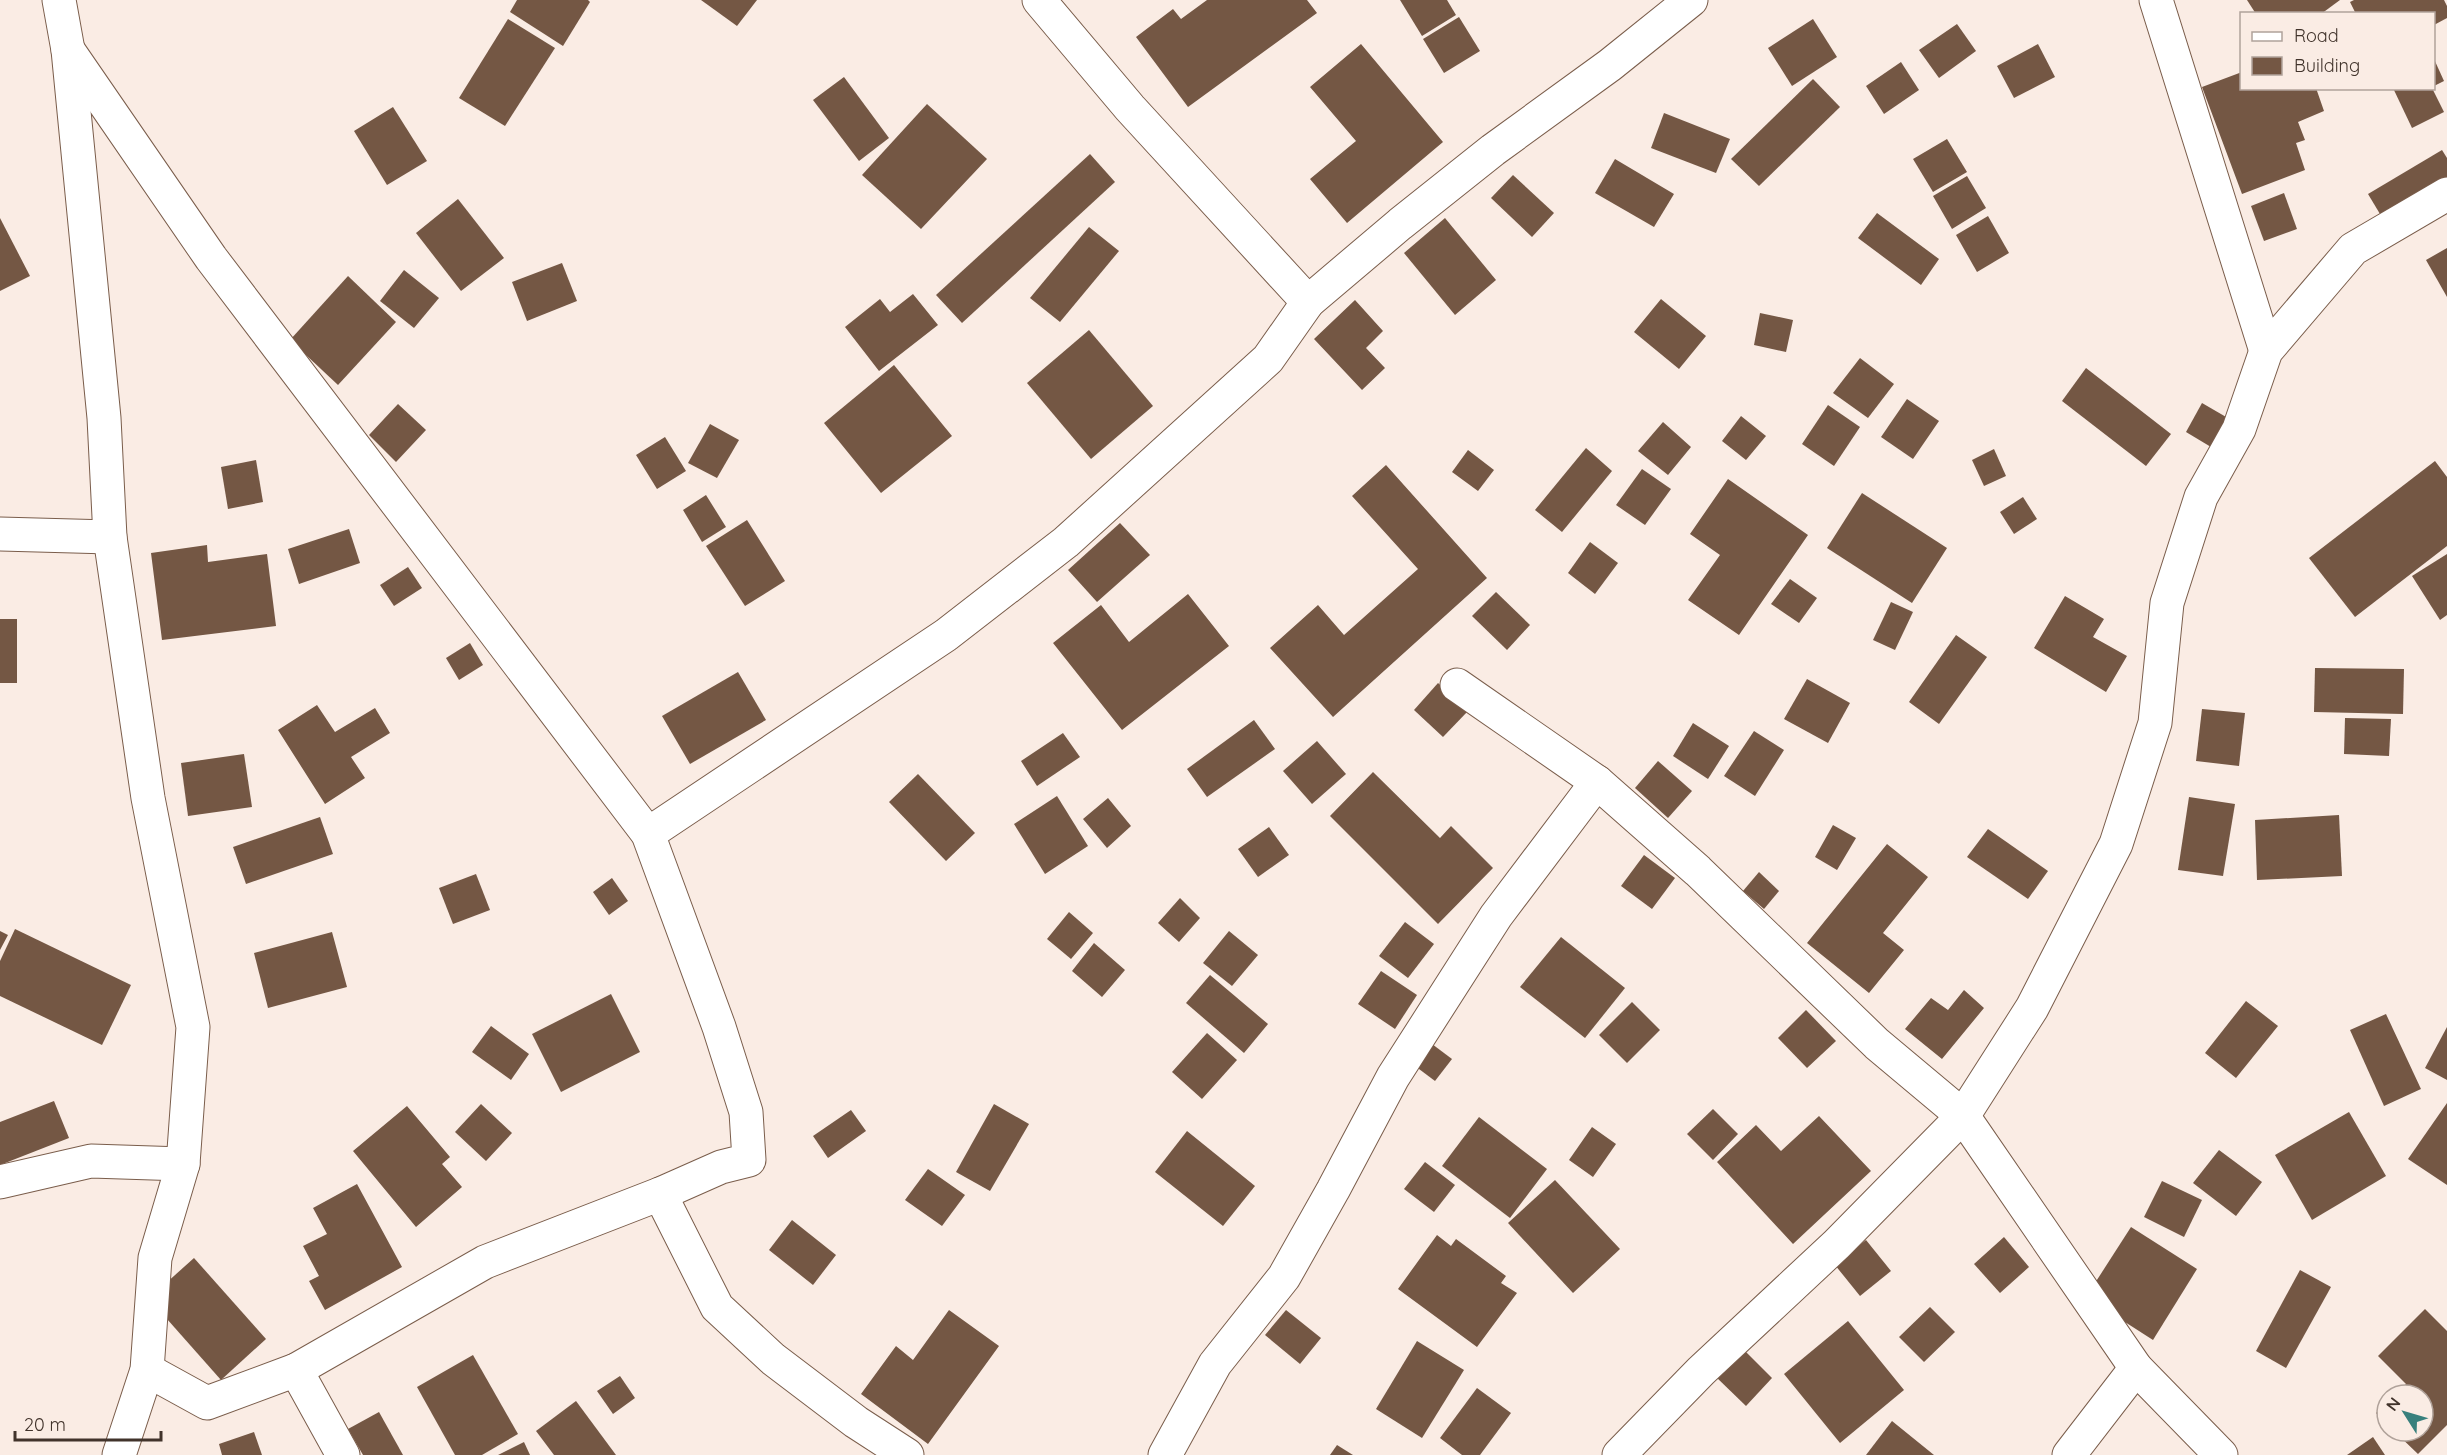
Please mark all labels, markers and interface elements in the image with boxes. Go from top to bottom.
legend [2240,12,2435,90]
text: Road [2294,24,2339,47]
text: Building [2294,54,2360,77]
north arrow [2375,1383,2435,1443]
text: N [2381,1393,2405,1415]
scale bar [15,1404,160,1442]
text: 20 m [24,1413,66,1436]

